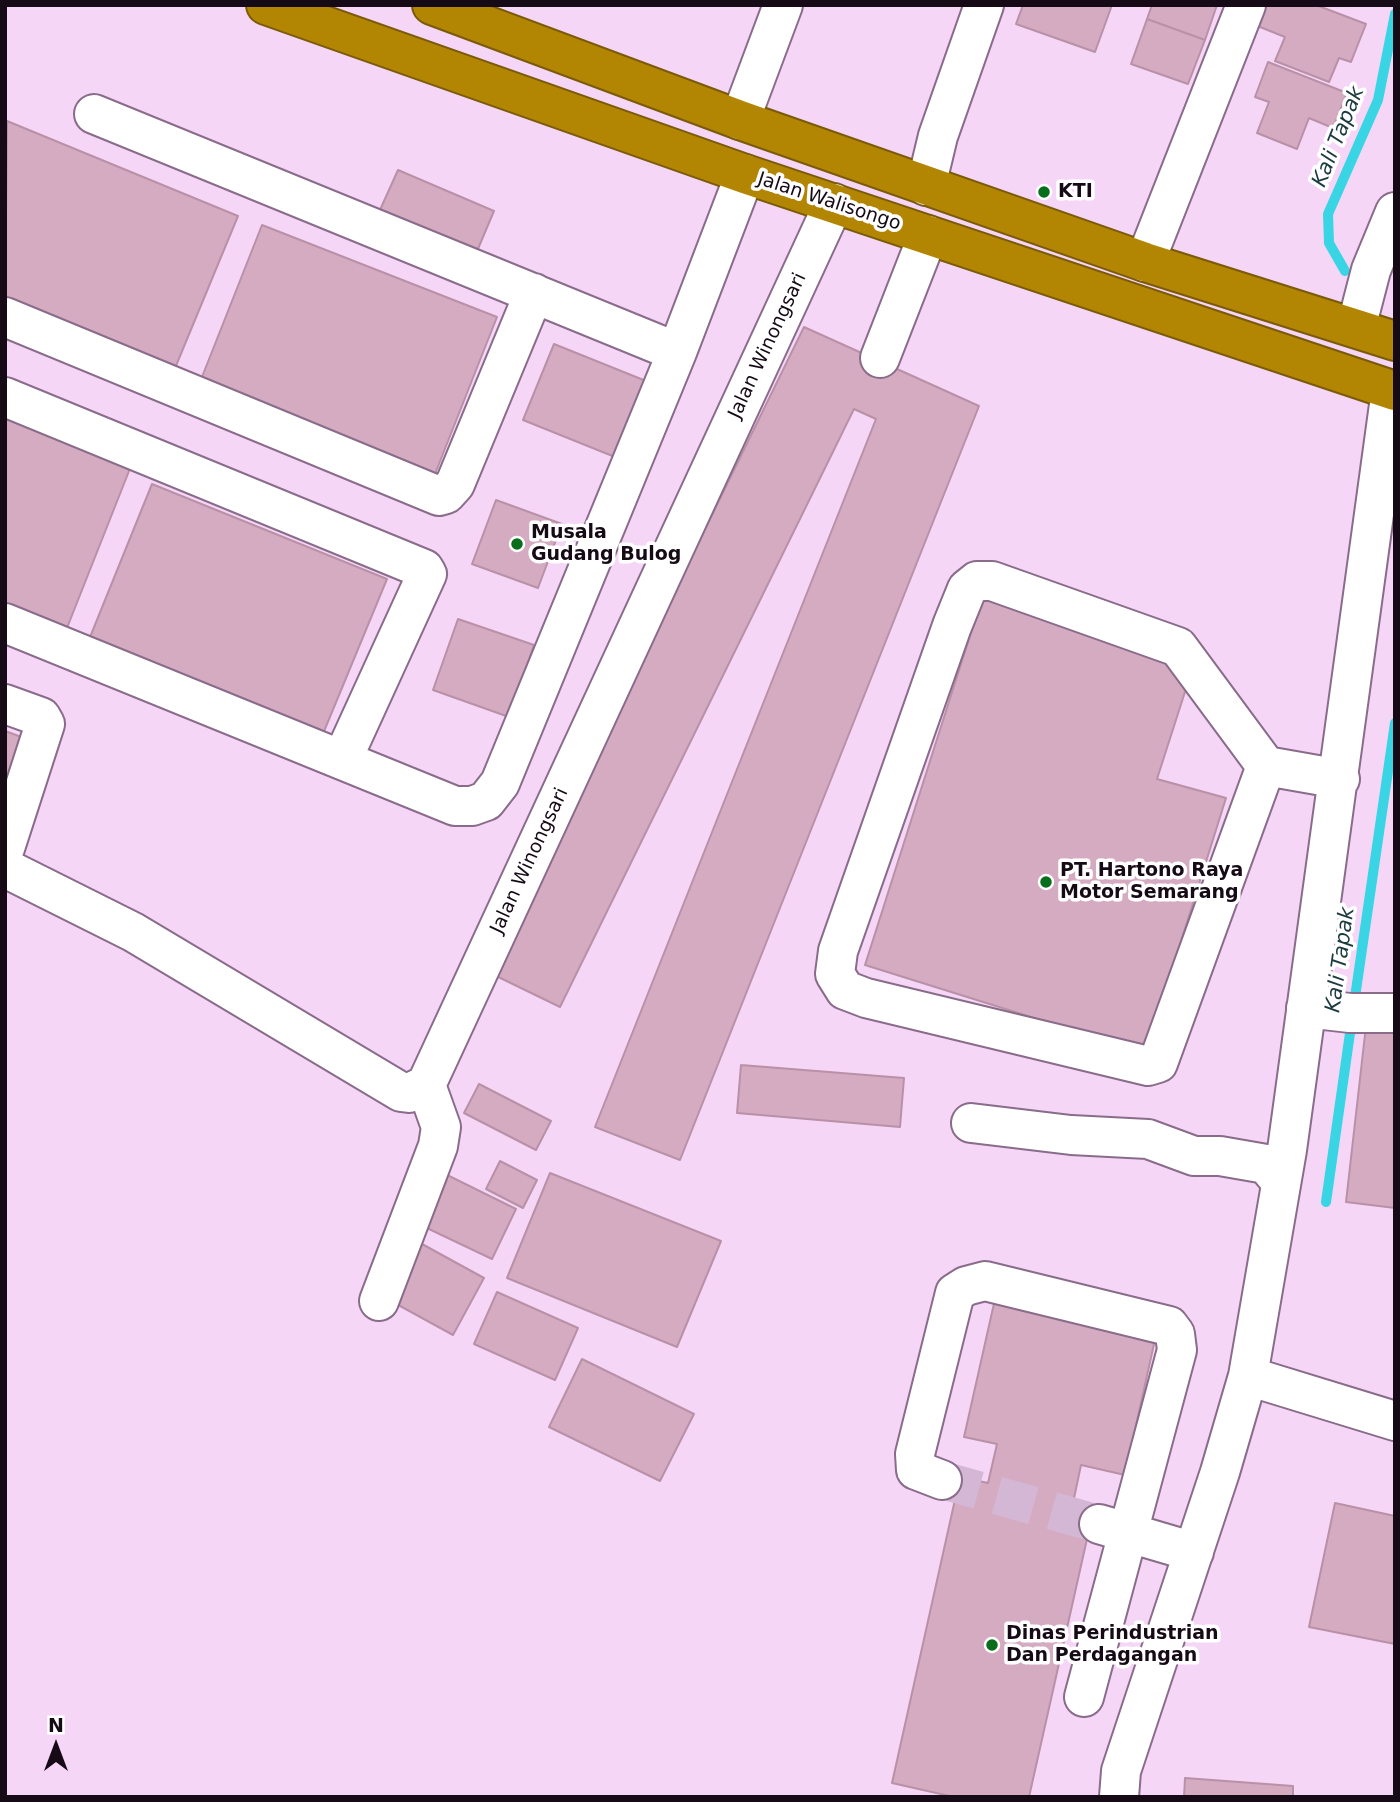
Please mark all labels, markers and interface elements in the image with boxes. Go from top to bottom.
water label: Kali Tapak [1307,83,1371,191]
street label: Jalan Walisongo [754,168,904,236]
place label: KTI [1058,181,1093,203]
marker: KTI [1036,184,1052,200]
street label: Jalan Winongsari [724,269,812,423]
place label: Musala Gudang Bulog [531,522,681,566]
marker: Musala Gudang Bulog [509,536,525,552]
street label: Jalan Winongsari [486,784,574,938]
place label: PT. Hartono Raya Motor Semarang [1060,860,1243,904]
marker: PT. Hartono Raya Motor Semarang [1038,874,1054,890]
water label: Kali Tapak [1321,906,1361,1014]
place label: Dinas Perindustrian Dan Perdagangan [1006,1623,1219,1667]
marker: Dinas Perindustrian Dan Perdagangan [984,1637,1000,1653]
north arrow [21,1711,91,1781]
text: N [48,1714,64,1736]

